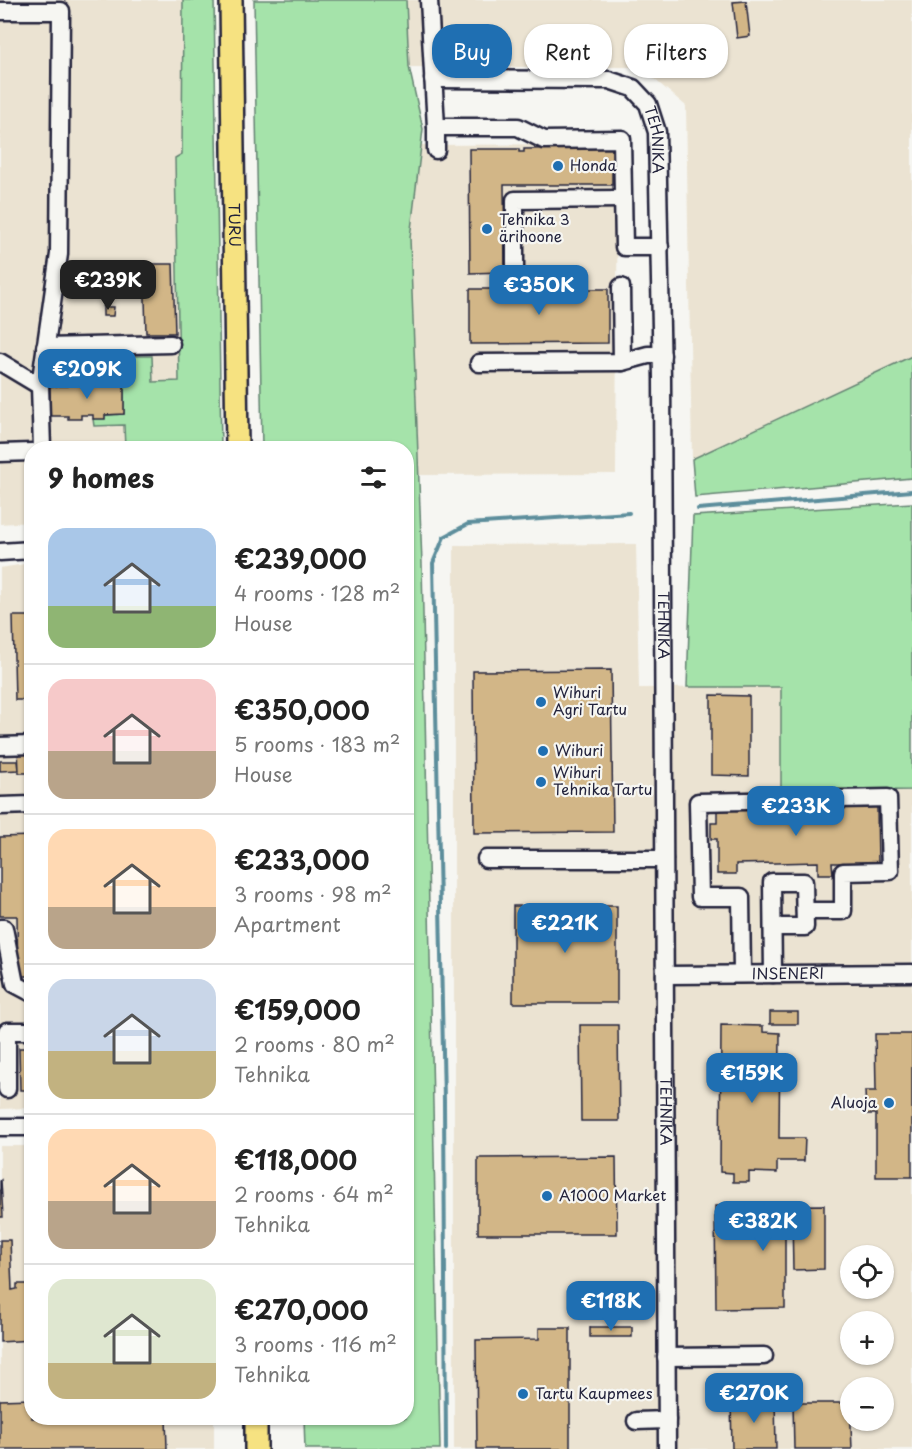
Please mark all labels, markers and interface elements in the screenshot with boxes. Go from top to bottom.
chip: Buy [432,24,512,78]
chip: Rent [524,24,612,78]
chip: Filters [624,24,728,78]
street label: TEHNIKA [639,102,671,174]
place label: Honda [570,153,617,176]
marker: Honda [551,159,565,173]
street label: TURU [224,203,247,247]
place label: Tehnika 3 ärihoone [499,207,570,247]
marker: Tehnika 3 ärihoone [480,222,494,236]
pin: €239K [66,260,150,311]
text: €239K [74,264,142,294]
pin: €350K [497,265,581,316]
text: €350K [503,269,575,299]
pin: €209K [45,349,129,400]
text: €209K [52,353,122,383]
text: 9 homes [48,458,154,497]
icon: filters [357,461,390,494]
text: €239,000 [234,539,367,578]
icon: home [96,552,168,624]
text: 4 rooms · 128 m² [234,578,400,608]
street label: TEHNIKA [653,591,676,660]
text: House [234,608,293,638]
place label: Wihuri Agri Tartu [553,680,627,720]
text: €350,000 [234,690,370,729]
marker: Wihuri Agri Tartu [534,695,548,709]
icon: home [96,703,168,775]
text: 5 rooms · 183 m² [234,729,400,759]
place label: Wihuri [555,738,603,761]
marker: Wihuri [536,744,550,758]
text: House [234,759,293,789]
place label: Wihuri Tehnika Tartu [553,760,653,800]
marker: Wihuri Tehnika Tartu [534,775,548,789]
pin: €233K [754,786,838,837]
text: €233K [761,790,831,820]
text: €233,000 [234,840,370,879]
icon: home [96,853,168,925]
text: 3 rooms · 98 m² [234,879,392,909]
pin: €221K [523,903,607,954]
text: €221K [531,907,599,937]
text: Apartment [234,909,341,939]
street label: INSENERI [752,961,824,984]
text: €159,000 [234,990,361,1029]
icon: home [96,1003,168,1075]
text: 2 rooms · 80 m² [234,1029,395,1059]
pin: €159K [710,1053,794,1104]
text: €159K [720,1057,784,1087]
text: Tehnika [234,1059,310,1089]
street label: TEHNIKA [655,1077,679,1146]
place label: Aluoja [831,1090,878,1113]
marker: Aluoja [882,1096,896,1110]
text: €118,000 [234,1140,357,1179]
icon: home [96,1153,168,1225]
text: 2 rooms · 64 m² [234,1179,394,1209]
place label: A1000 Market [559,1183,666,1206]
marker: A1000 Market [540,1189,554,1203]
pin: €382K [721,1201,805,1252]
text: €382K [728,1205,798,1235]
text: Tehnika [234,1209,310,1239]
map controls [840,1245,894,1431]
button: locate [840,1245,894,1299]
pin: €118K [569,1281,653,1332]
text: €118K [580,1285,642,1315]
text: €270,000 [234,1290,369,1329]
icon: home [96,1303,168,1375]
button: + [840,1311,894,1365]
text: 3 rooms · 116 m² [234,1329,397,1359]
text: Tehnika [234,1359,310,1389]
pin: €270K [712,1373,796,1424]
text: €270K [719,1377,789,1407]
button: − [840,1377,894,1431]
place label: Tartu Kaupmees [535,1381,653,1404]
marker: Tartu Kaupmees [516,1387,530,1401]

